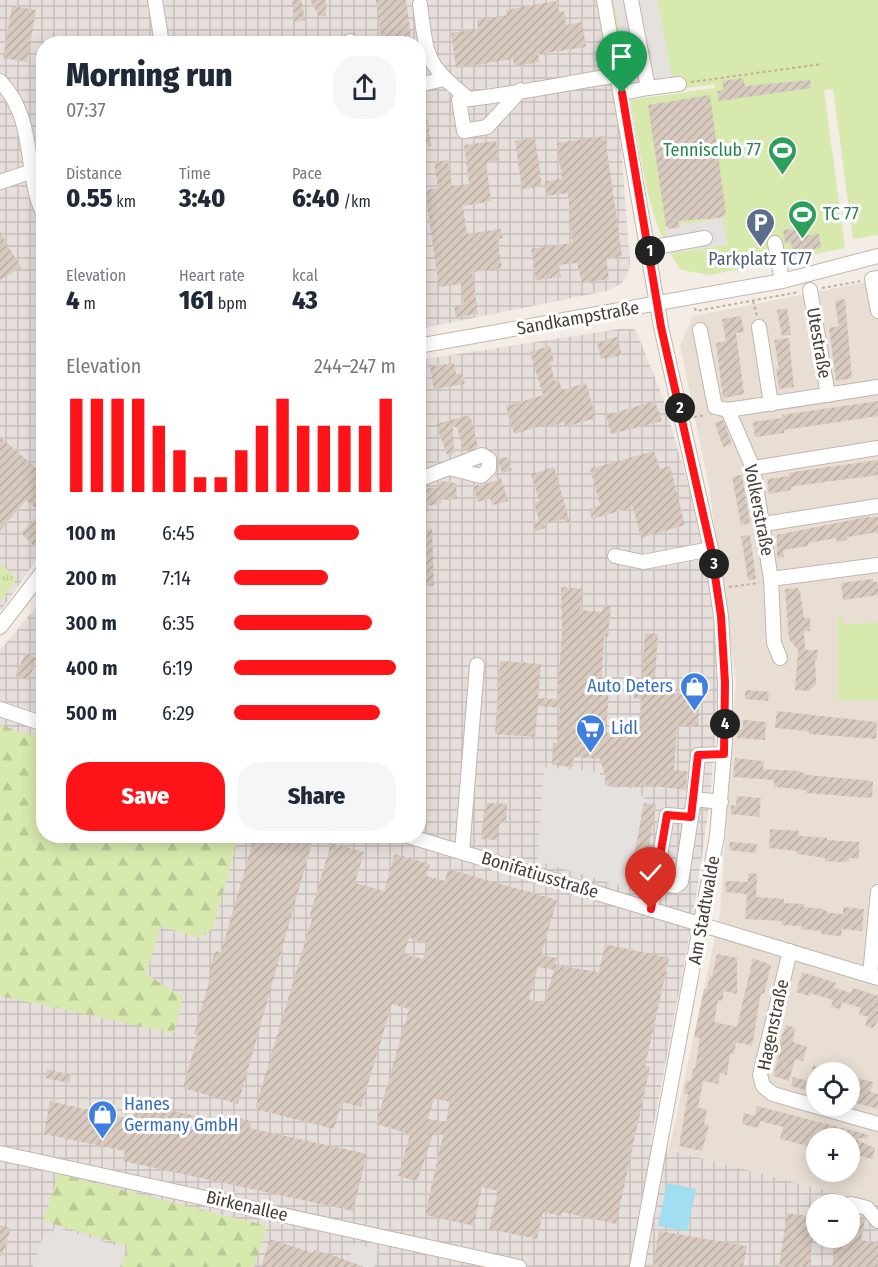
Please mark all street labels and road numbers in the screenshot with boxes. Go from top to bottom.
street label: Sandkampstraße [515,296,641,340]
street label: Utestraße [802,306,836,380]
street label: Volkerstraße [739,462,779,558]
street label: Bonifatiusstraße [479,847,601,903]
street label: Am Stadtwalde [684,854,724,966]
street label: Hagenstraße [753,977,793,1073]
street label: Birkenallee [204,1186,290,1226]

